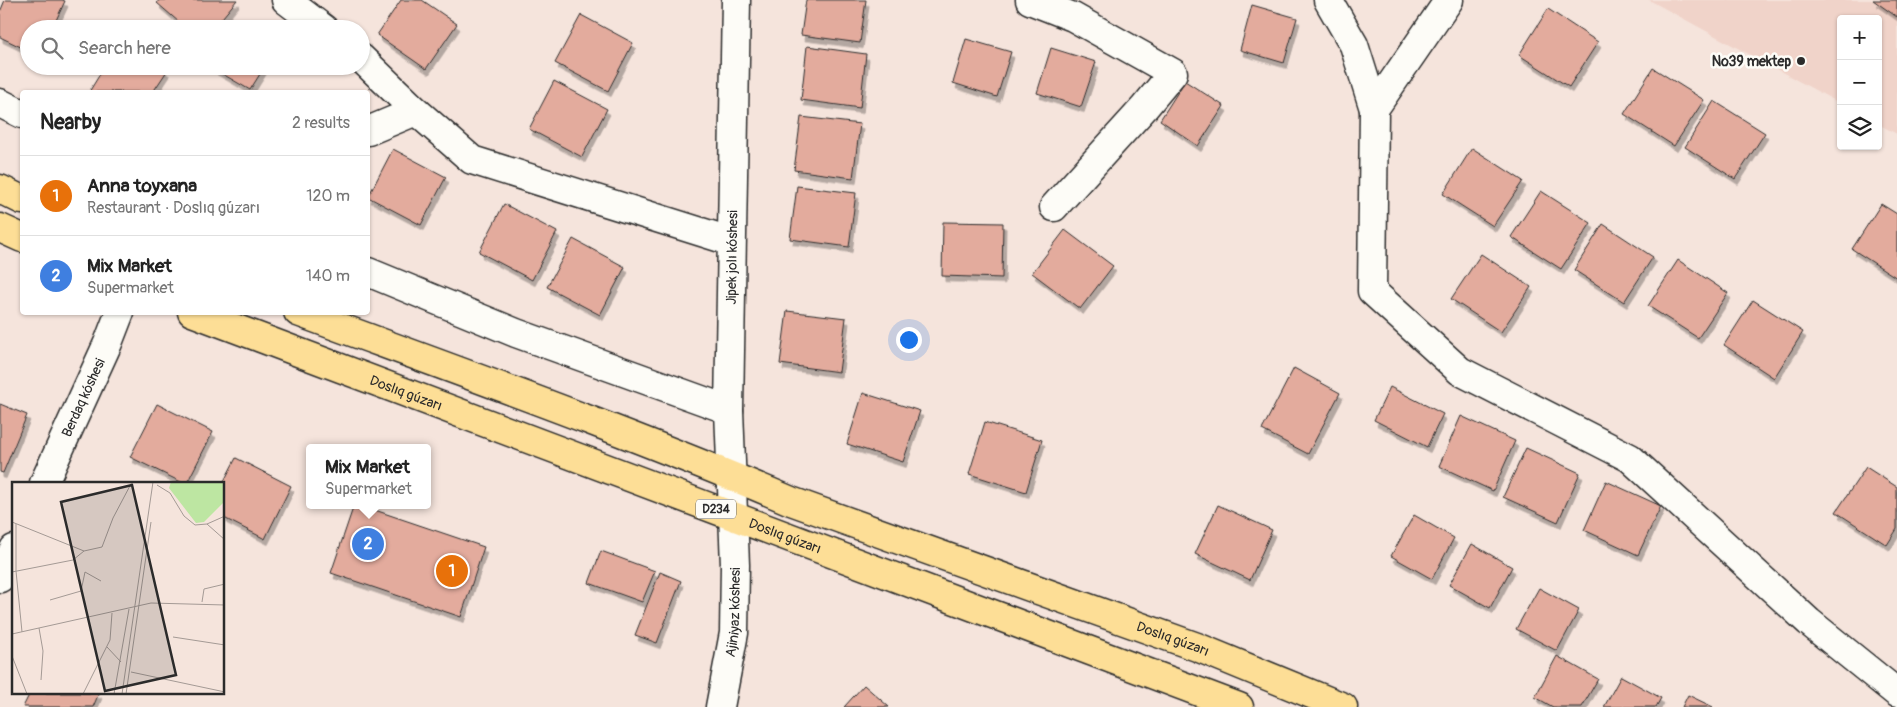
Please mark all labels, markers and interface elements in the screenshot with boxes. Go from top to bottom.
map controls [1837,15,1882,150]
button: + [1837,15,1882,60]
search box [20,20,370,75]
icon: search [38,34,66,62]
text: Search here [78,36,171,60]
place label: №39 mektep [1712,53,1791,70]
marker: №39 mektep [1795,55,1807,67]
button: − [1837,60,1882,105]
button: layers [1837,105,1882,150]
text: Nearby [40,109,101,136]
text: 2 results [292,113,350,133]
text: Anna toyxana [87,174,197,198]
text: 1 [53,186,59,206]
text: 120 m [306,186,350,206]
text: Restaurant · Doslıq gúzarı [87,198,260,218]
street label: Jipek jolı kóshesi [722,210,741,305]
text: Mix Market [87,254,172,278]
text: 2 [52,266,60,286]
text: 140 m [306,266,350,286]
text: Supermarket [87,278,174,298]
your location [896,327,922,353]
street label: Berdaq kóshesi [58,355,109,440]
street label: Doslıq gúzarı [368,371,445,414]
popup [306,444,431,509]
text: Mix Market [325,455,410,479]
text: Supermarket [325,479,412,499]
inset map [12,482,225,694]
road number: D234 [696,499,736,518]
street label: Doslıq gúzarı [747,514,824,557]
pin: 2 [352,525,384,563]
pin: 1 [436,552,468,590]
street label: Ajiniyaz kóshesi [721,567,743,658]
street label: Doslıq gúzarı [1134,617,1212,660]

